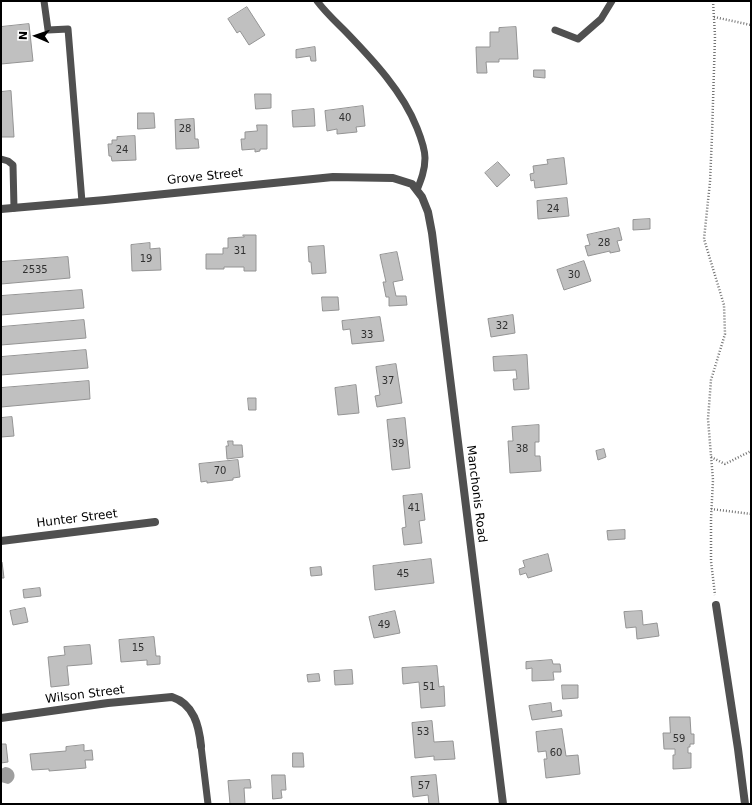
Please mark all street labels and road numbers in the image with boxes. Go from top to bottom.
street label: Grove Street [166,166,244,188]
street label: Manchonis Road [463,445,489,543]
street label: Hunter Street [36,507,118,531]
street label: Wilson Street [45,683,125,707]

